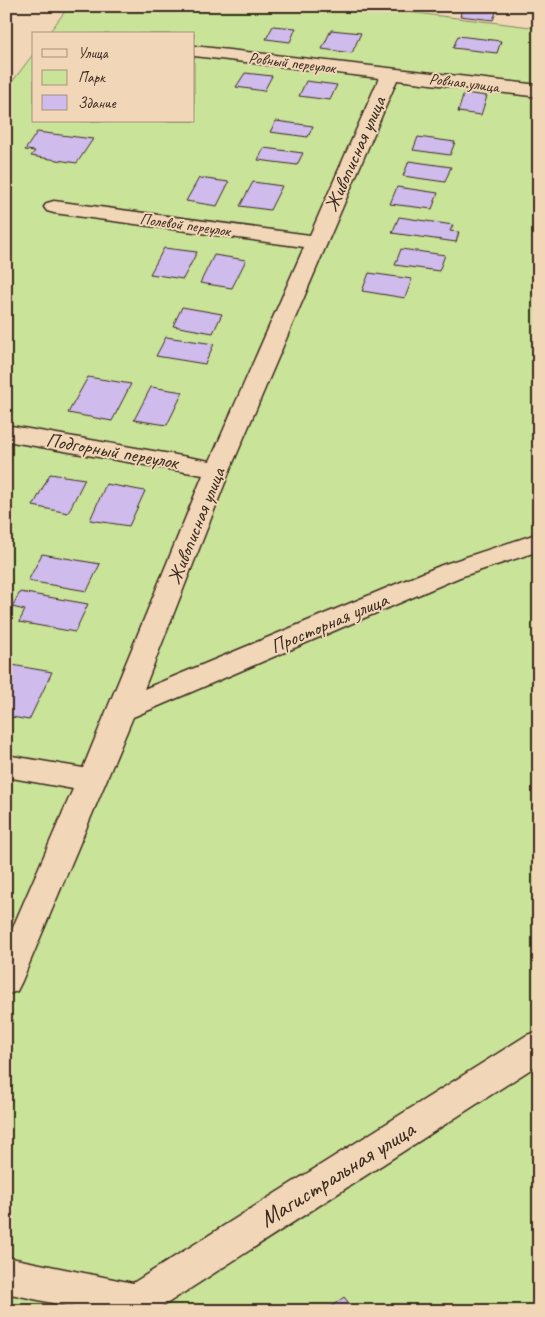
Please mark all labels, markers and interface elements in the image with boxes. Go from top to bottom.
legend [32,32,195,122]
text: Улица [78,44,109,63]
street label: Ровный переулок [247,48,339,79]
text: Парк [78,68,106,87]
street label: Ровная улица [428,69,502,97]
street label: Живописная улица [318,91,392,216]
text: Здание [78,94,117,113]
street label: Полевой переулок [139,209,234,242]
street label: Подгорный переулок [44,427,181,475]
street label: Живописная улица [161,462,231,588]
street label: Просторная улица [266,587,393,659]
street label: Магистральная улица [254,1114,421,1234]

